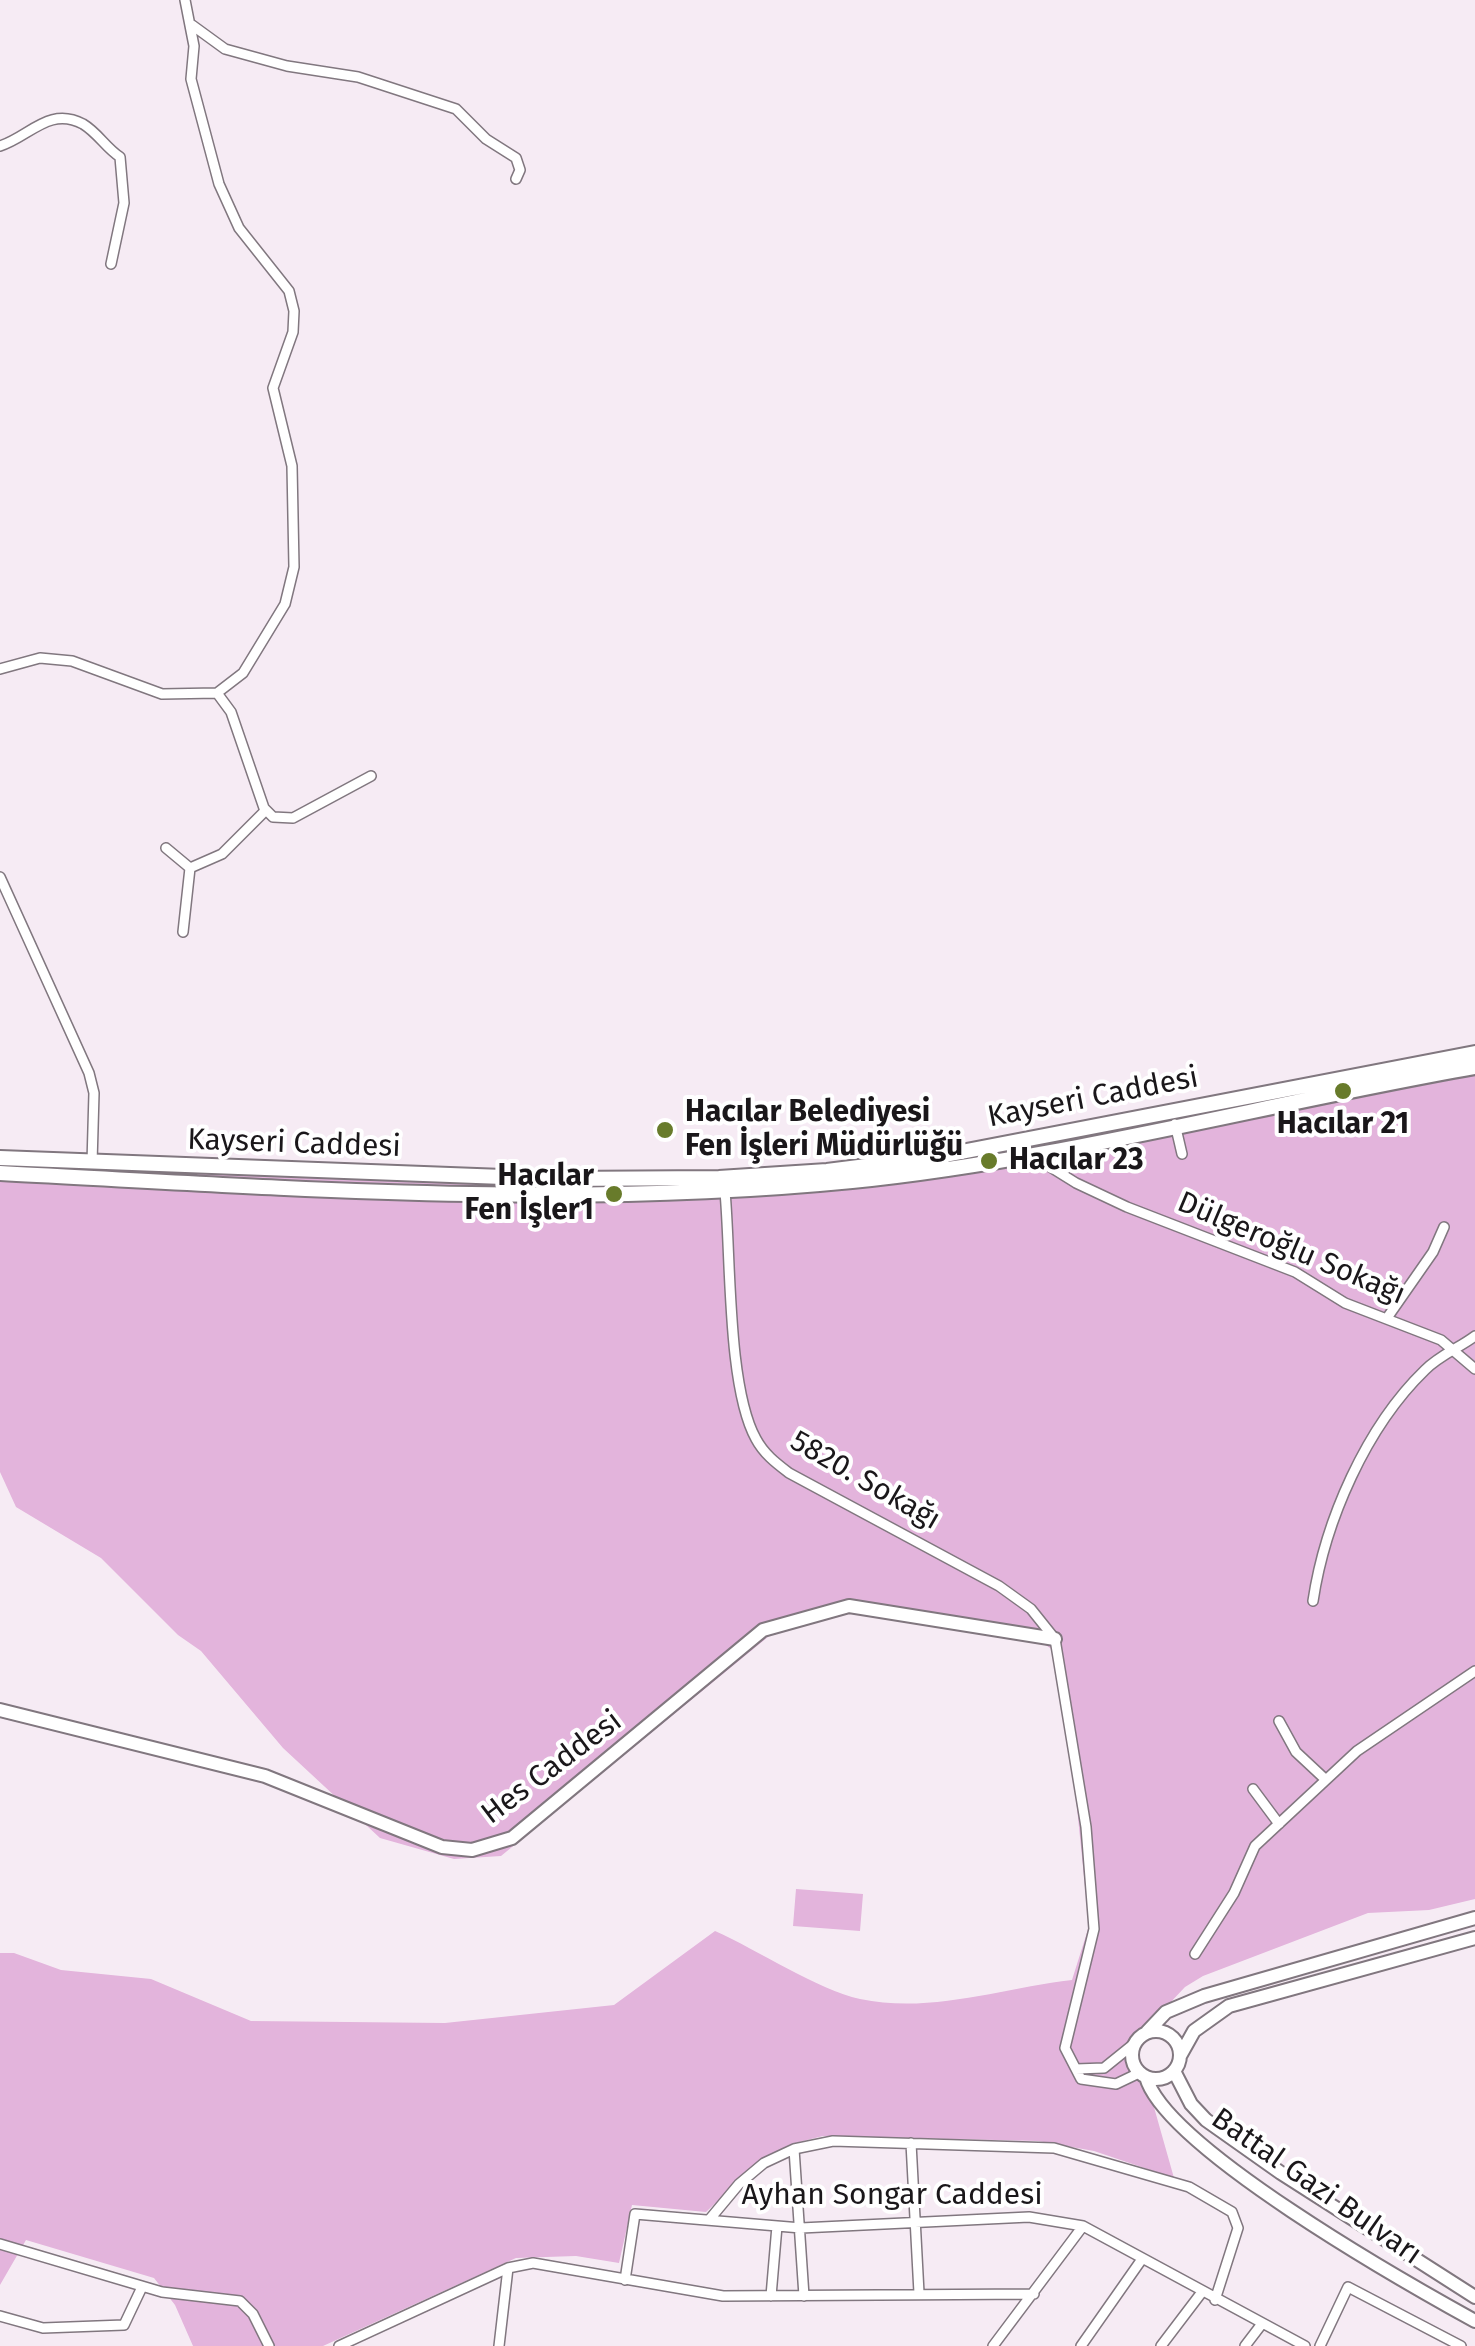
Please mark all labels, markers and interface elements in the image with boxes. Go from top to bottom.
street label: Kayseri Caddesi [985,1060,1201,1136]
marker: Hacılar 21 [1332,1080,1354,1102]
place label: Hacılar Belediyesi Fen İşleri Müdürlüğü [685,1095,963,1166]
place label: Hacılar 21 [1277,1107,1409,1143]
marker: Hacılar Belediyesi Fen İşleri Müdürlüğü [654,1119,676,1141]
street label: Kayseri Caddesi [187,1122,401,1166]
place label: Hacılar 23 [1009,1143,1144,1179]
marker: Hacılar 23 [978,1150,1000,1172]
place label: Hacılar Fen İşler1 [465,1159,594,1230]
marker: Hacılar Fen İşler1 [603,1183,625,1205]
street label: Dülgeroğlu Sokağı [1172,1185,1410,1313]
street label: 5820. Sokağı [784,1424,946,1538]
street label: Hes Caddesi [475,1704,629,1832]
street label: Battal Gazi Bulvarı [1204,2101,1428,2273]
street label: Ayhan Songar Caddesi [741,2178,1043,2214]

